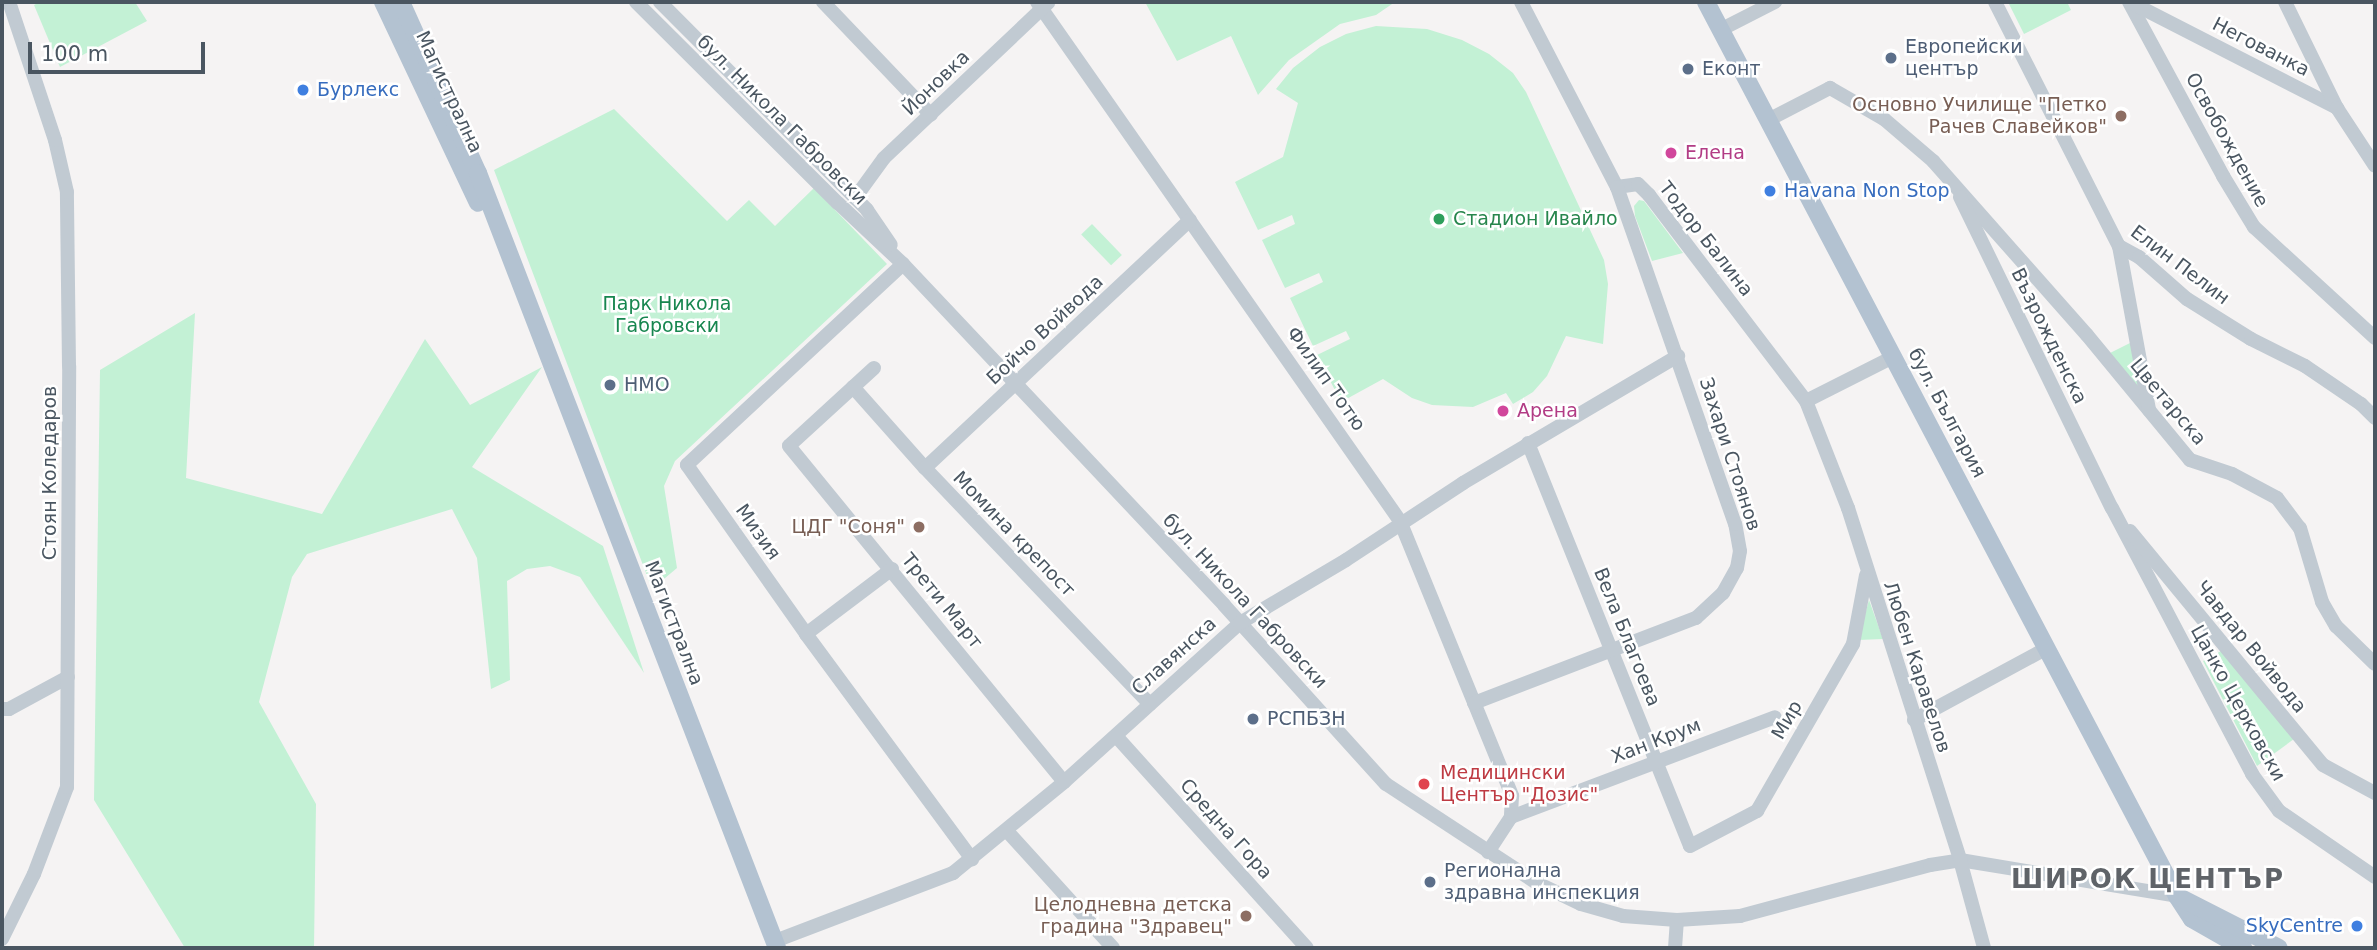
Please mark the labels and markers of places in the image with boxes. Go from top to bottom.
place label: Европейски център [1905,36,2023,80]
marker: Европейски център [1883,50,1899,66]
place label: Еконт [1702,58,1761,80]
marker: Еконт [1680,61,1696,77]
place label: Бурлекс [317,79,399,101]
marker: Бурлекс [295,82,311,98]
place label: Основно Училище "Петко Рачев Славейков" [1852,94,2107,138]
marker: Основно Училище "Петко Рачев Славейков" [2113,108,2129,124]
place label: Елена [1685,142,1745,164]
marker: Елена [1663,145,1679,161]
place label: Havana Non Stop [1784,180,1950,202]
marker: Havana Non Stop [1762,183,1778,199]
place label: Стадион Ивайло [1453,208,1618,230]
marker: Стадион Ивайло [1431,211,1447,227]
place label: HMO [624,374,670,396]
marker: HMO [602,377,618,393]
place label: Арена [1517,400,1578,422]
marker: Арена [1495,403,1511,419]
place label: ЦДГ "Соня" [792,516,905,538]
marker: ЦДГ "Соня" [911,519,927,535]
place label: РСПБЗН [1267,708,1346,730]
marker: РСПБЗН [1245,711,1261,727]
place label: Медицински Център "Дозис" [1440,762,1598,806]
marker: Медицински Център "Дозис" [1414,774,1434,794]
place label: Регионална здравна инспекция [1444,860,1640,904]
marker: Регионална здравна инспекция [1422,874,1438,890]
place label: Целодневна детска градина "Здравец" [1034,894,1232,938]
marker: Целодневна детска градина "Здравец" [1238,908,1254,924]
place label: SkyCentre [2246,915,2343,937]
marker: SkyCentre [2349,918,2365,934]

